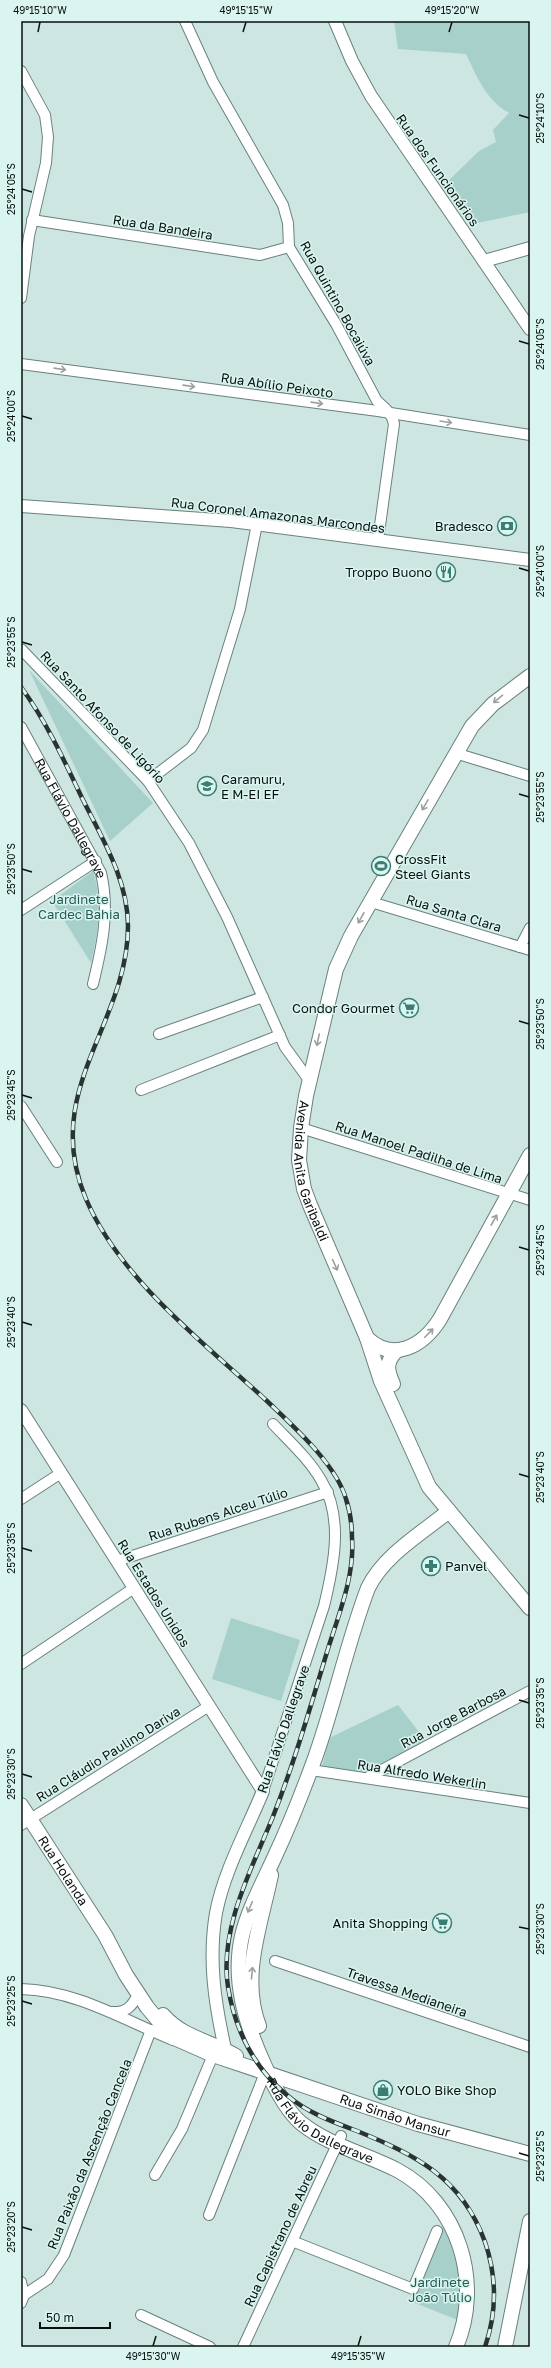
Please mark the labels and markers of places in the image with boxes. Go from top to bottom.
bank icon: Bradesco [496,515,518,537]
place label: Bradesco [435,518,493,534]
restaurant icon: Troppo Buono [435,561,457,583]
place label: Troppo Buono [345,564,432,580]
place label: Caramuru, E M-EI EF [221,771,286,802]
school or university icon: Caramuru, E M-EI EF [196,775,218,797]
place label: CrossFit Steel Giants [395,851,471,882]
sports icon: CrossFit Steel Giants [370,855,392,877]
supermarket icon: Condor Gourmet [398,997,420,1019]
place label: Condor Gourmet [292,1000,395,1016]
pharmacy icon: Panvel [420,1555,442,1577]
place label: Panvel [445,1558,487,1574]
supermarket icon: Anita Shopping [431,1912,453,1934]
place label: Anita Shopping [332,1915,428,1931]
shop icon: YOLO Bike Shop [372,2079,394,2101]
place label: YOLO Bike Shop [397,2082,497,2098]

